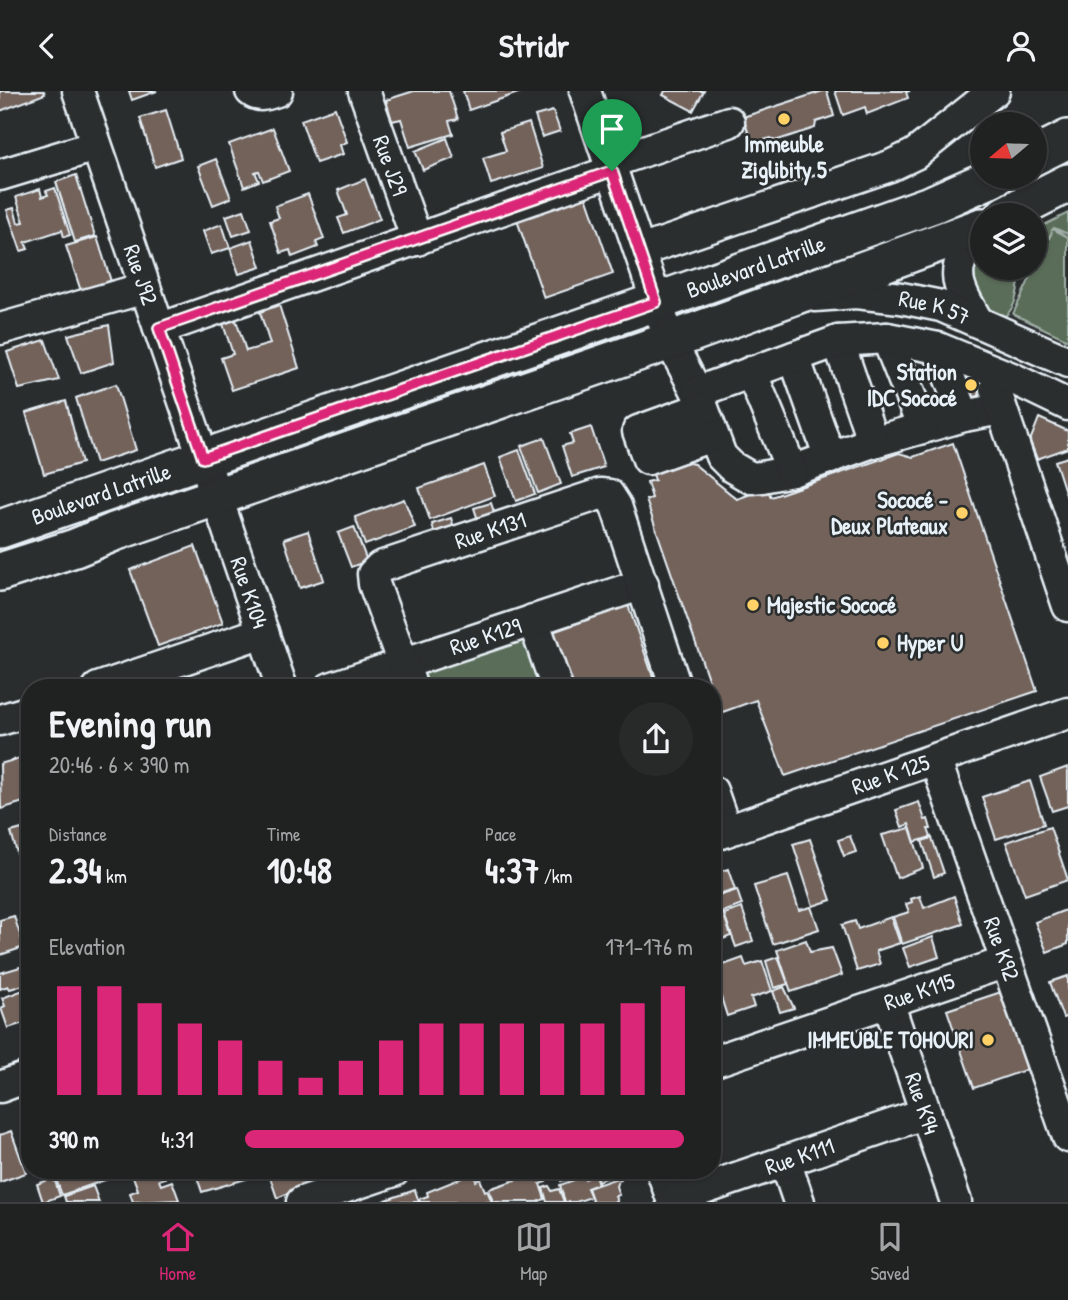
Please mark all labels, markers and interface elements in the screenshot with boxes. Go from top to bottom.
text: Stridr [499,24,569,67]
icon: back [28,27,66,65]
icon: person [1002,27,1040,65]
pin [582,99,642,171]
icon: arrive [593,110,631,148]
marker: Immeuble Ziglibity 5 [776,111,792,127]
north arrow [970,112,1046,189]
map controls [970,112,1047,280]
place label: Immeuble Ziglibity 5 [741,128,827,186]
street label: Rue J29 [366,131,416,200]
button: layers [970,203,1047,280]
street label: Boulevard Latrille [682,227,829,305]
street label: Rue J92 [117,240,166,309]
street label: Rue K 57 [896,282,975,332]
place label: Station IDC Sococé [867,356,958,413]
marker: Station IDC Sococé [963,377,979,393]
street label: Boulevard Latrille [27,455,175,532]
place label: Sococé - Deux Plateaux [831,484,948,541]
street label: Rue K131 [451,504,530,556]
marker: Sococé - Deux Plateaux [954,505,970,521]
street label: Rue K104 [223,553,276,632]
place label: Majestic Sococé [767,589,897,620]
marker: Majestic Sococé [745,597,761,613]
street label: Rue K129 [446,609,525,662]
place label: Hyper U [897,627,964,659]
marker: Hyper U [875,635,891,651]
text: Evening run [49,697,212,749]
button: share [619,702,693,776]
street label: Rue K 125 [847,746,934,802]
text: 20:46 · 6 × 390 m [49,749,189,780]
text: Distance [49,821,107,847]
text: Time [267,821,301,847]
text: Pace [485,821,517,847]
text: 2.34 [49,847,102,894]
text: 10:48 [267,847,332,894]
text: 4:37 [485,847,539,894]
text: km [102,863,127,889]
text: /km [539,863,572,889]
street label: Rue K92 [977,912,1028,985]
text: Elevation [49,931,125,962]
text: 171–176 m [605,931,693,962]
street label: Rue K115 [880,965,959,1017]
place label: IMMEUBLE TOHOURI [807,1024,974,1055]
marker: IMMEUBLE TOHOURI [980,1032,996,1048]
street label: Rue K94 [898,1068,948,1138]
text: 390 m [49,1124,99,1155]
text: 4:31 [161,1124,194,1155]
street label: Rue K111 [761,1130,838,1182]
tab: Home [159,1218,197,1286]
tab: Map [515,1218,553,1286]
tab: Saved [870,1218,909,1286]

